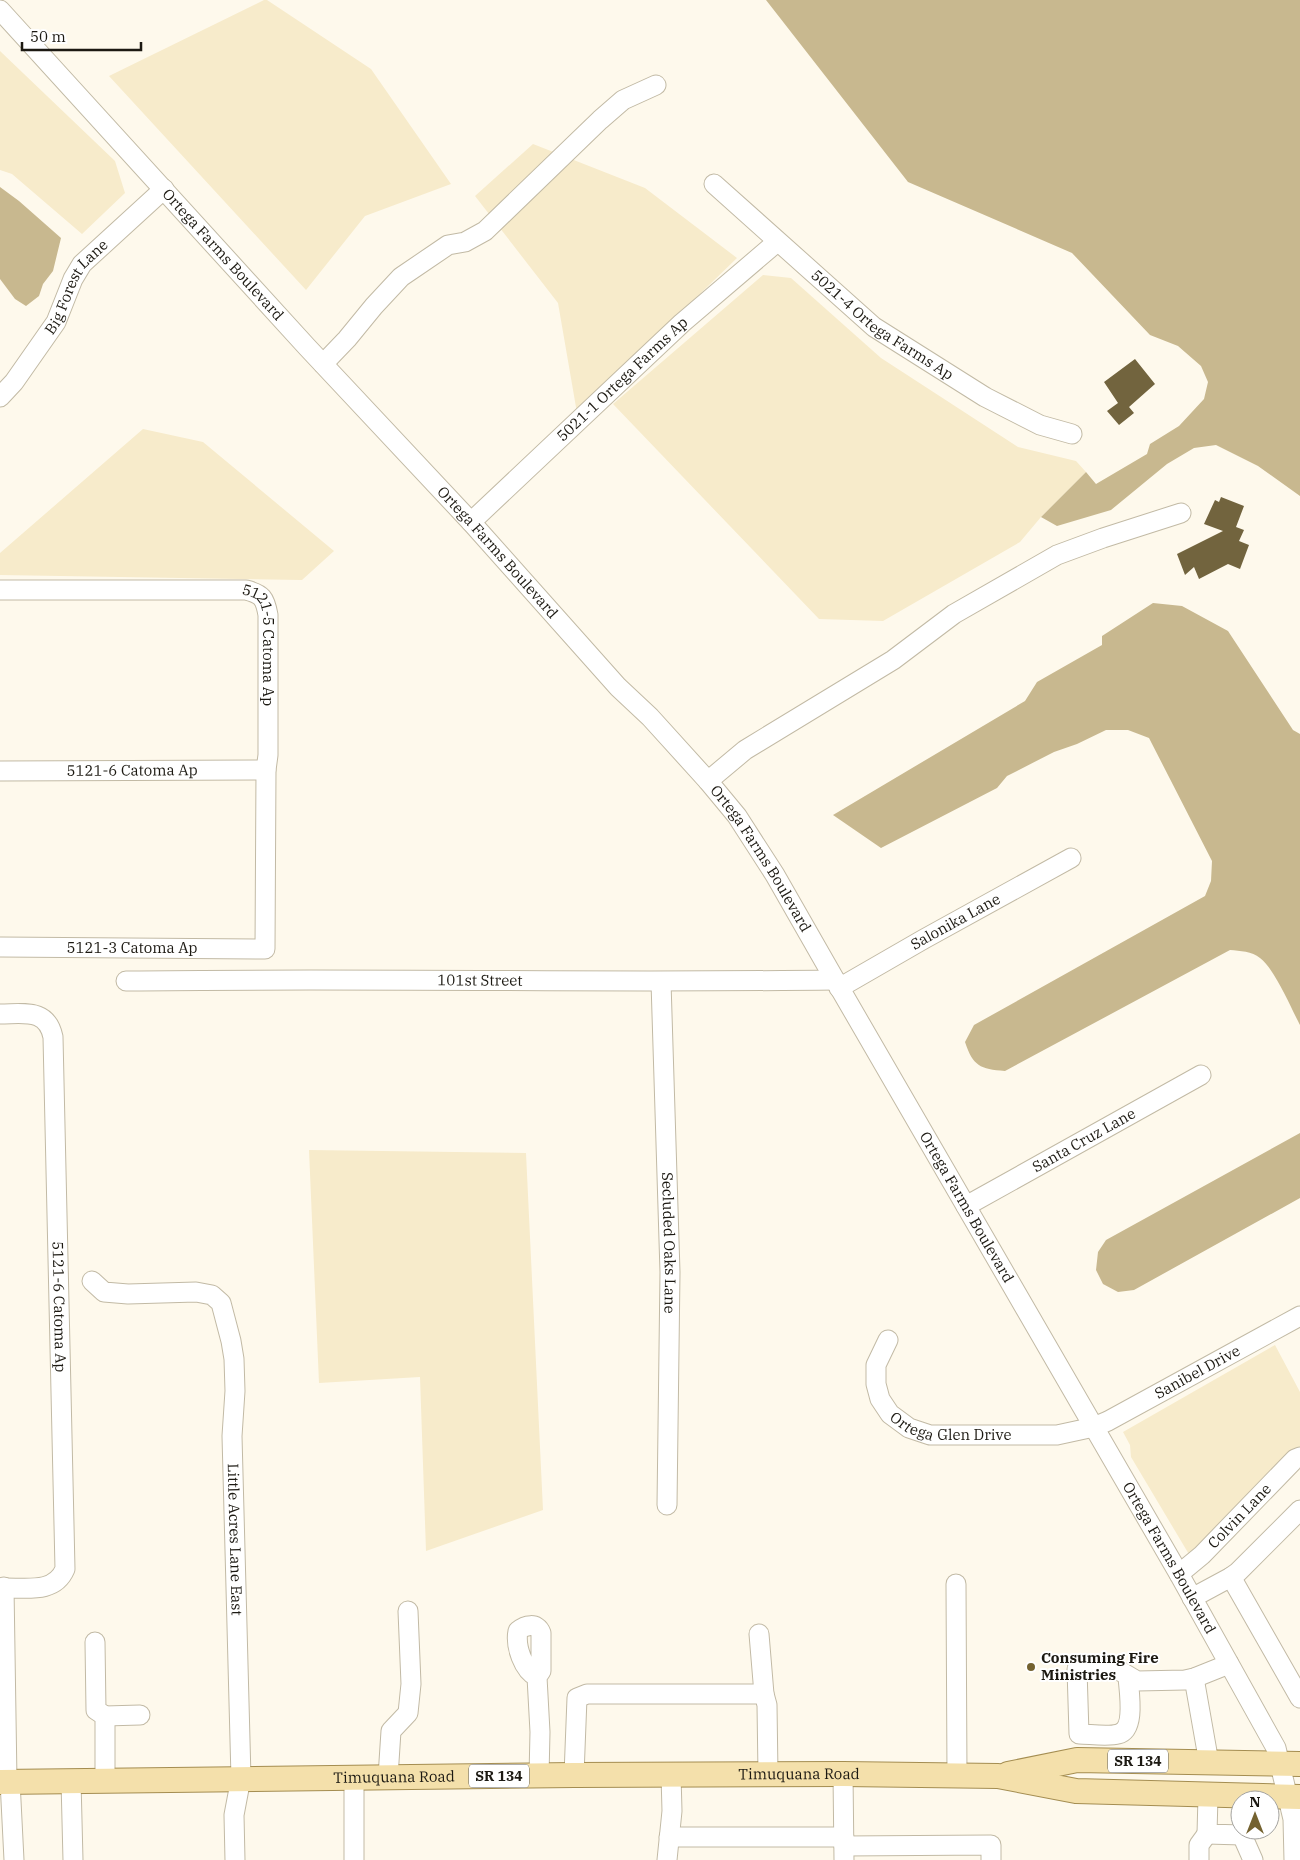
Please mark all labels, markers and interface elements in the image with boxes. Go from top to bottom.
scale bar [22,20,141,52]
text: 50 m [30,27,66,46]
street label: Ortega Farms Boulevard [158,185,288,324]
street label: Big Forest Lane [40,235,112,338]
street label: 5021-4 Ortega Farms Ap [807,265,957,384]
street label: 5021-1 Ortega Farms Ap [552,312,691,445]
street label: Ortega Farms Boulevard [433,482,562,622]
street label: 5121-5 Catoma Ap [240,579,278,706]
street label: 5121-6 Catoma Ap [66,760,198,780]
street label: Ortega Farms Boulevard [706,781,816,935]
street label: Salonika Lane [907,889,1003,954]
street label: 5121-3 Catoma Ap [66,938,198,957]
street label: 101st Street [437,970,523,990]
street label: Santa Cruz Lane [1029,1103,1139,1176]
street label: Ortega Farms Boulevard [916,1128,1018,1286]
street label: Secluded Oaks Lane [658,1172,680,1314]
street label: 5121-6 Catoma Ap [49,1241,71,1373]
street label: Sanibel Drive [1151,1341,1243,1403]
street label: Ortega Glen Drive [886,1407,1012,1445]
street label: Little Acres Lane East [224,1463,247,1616]
street label: Ortega Farms Boulevard [1119,1478,1220,1637]
street label: Colvin Lane [1204,1479,1275,1552]
place label: Consuming Fire Ministries [1041,1648,1159,1684]
marker: Consuming Fire Ministries [1025,1661,1037,1673]
road number: SR 134 [1108,1750,1168,1772]
road number: SR 134 [469,1764,529,1788]
street label: Timuquana Road [738,1764,860,1783]
street label: Timuquana Road [333,1766,455,1787]
north arrow [1230,1790,1280,1840]
text: N [1249,1793,1261,1811]

